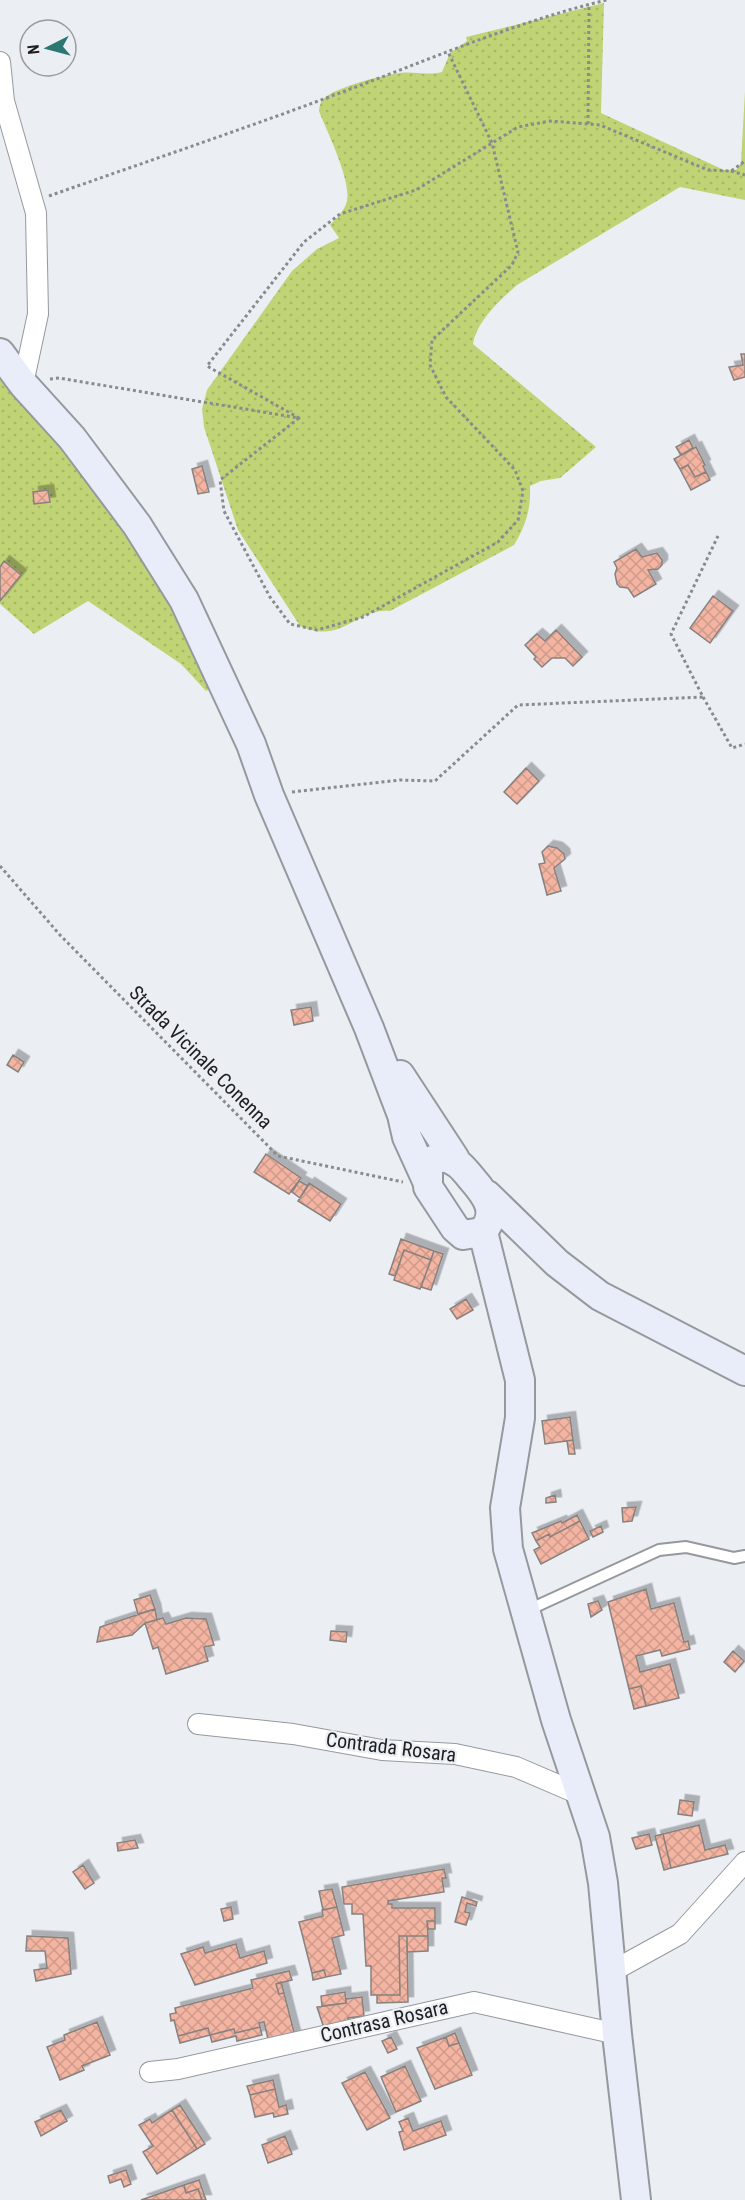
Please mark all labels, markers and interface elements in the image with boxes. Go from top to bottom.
north arrow [18,18,78,78]
text: N [24,44,44,55]
street label: Strada Vicinale Conenna [124,980,278,1134]
street label: Contrada Rosara [325,1727,457,1767]
street label: Contrasa Rosara [318,1995,450,2047]

